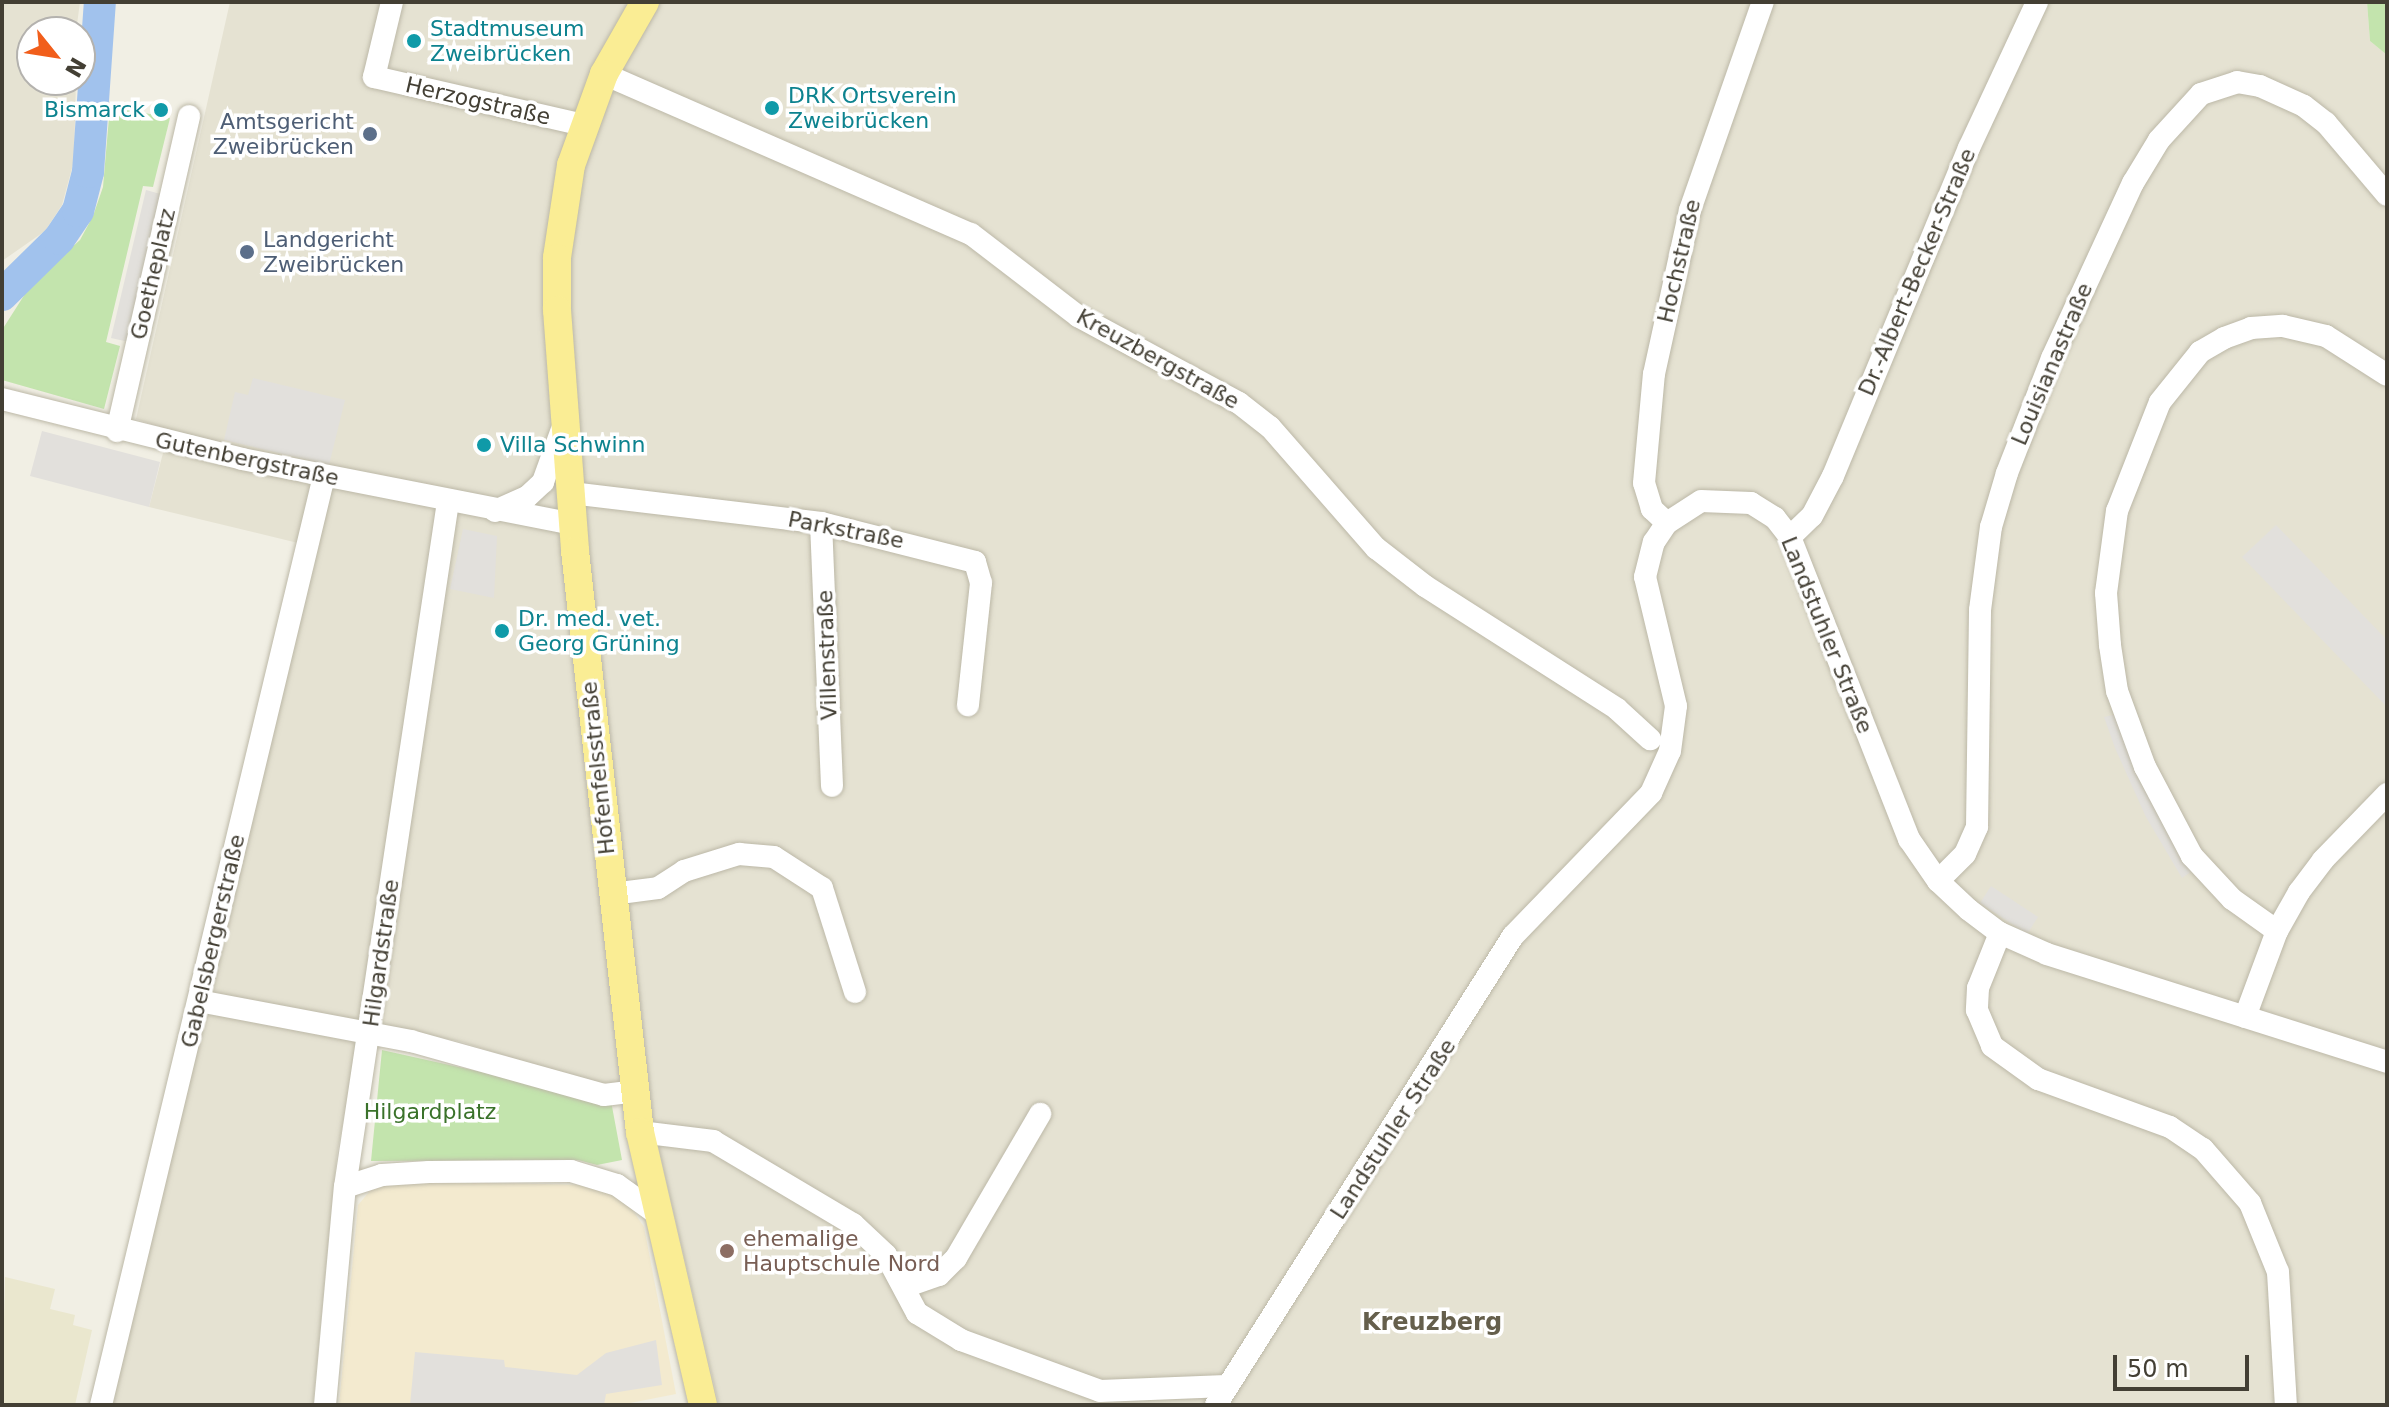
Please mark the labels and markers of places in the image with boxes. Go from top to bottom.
place label: Stadtmuseum Zweibrücken [430,15,584,66]
marker: Stadtmuseum Zweibrücken [405,32,423,50]
place label: DRK Ortsverein Zweibrücken [788,82,957,134]
place label: Bismarck [44,97,145,123]
marker: DRK Ortsverein Zweibrücken [763,99,781,117]
marker: Bismarck [152,101,170,119]
place label: Amtsgericht Zweibrücken [213,108,354,160]
marker: Amtsgericht Zweibrücken [361,125,379,143]
place label: Landgericht Zweibrücken [263,226,404,278]
marker: Landgericht Zweibrücken [238,243,256,261]
place label: Villa Schwinn [500,432,645,458]
marker: Villa Schwinn [475,436,493,454]
place label: Dr. med. vet. Georg Grüning [518,605,680,656]
marker: Dr. med. vet. Georg Grüning [493,622,511,640]
place label: ehemalige Hauptschule Nord [743,1225,940,1276]
marker: ehemalige Hauptschule Nord [718,1242,736,1260]

